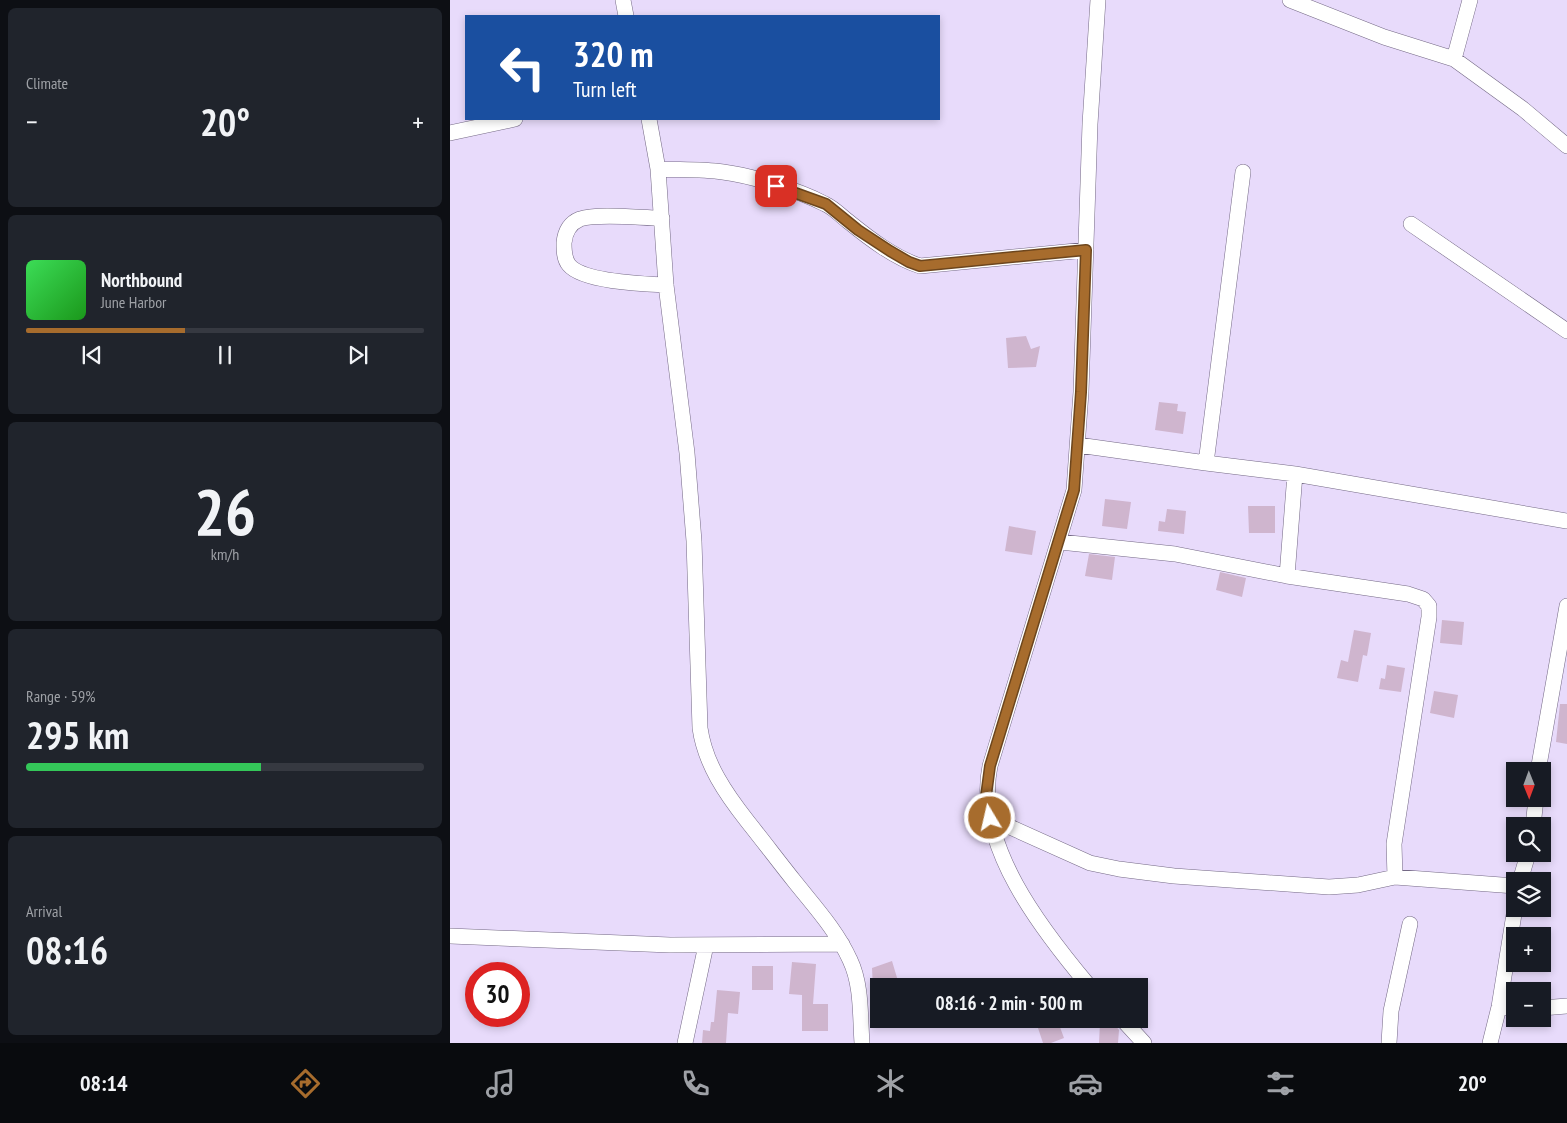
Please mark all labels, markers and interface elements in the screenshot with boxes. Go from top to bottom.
text: 320 m [573,31,654,77]
icon: left [490,35,555,100]
text: Climate [26,73,68,93]
text: Turn left [573,75,637,103]
text: 20° [200,97,250,146]
text: − [26,103,38,140]
text: + [412,103,424,140]
pin [755,165,797,207]
icon: arrive [762,172,790,200]
text: Northbound [101,268,182,292]
text: June Harbor [101,292,166,312]
icon: previous [78,341,106,369]
icon: pause [211,341,239,369]
icon: next [344,341,372,369]
text: 26 [194,469,256,553]
text: km/h [211,544,239,564]
text: Range · 59% [26,686,95,706]
text: 295 km [26,710,129,759]
north arrow [1506,762,1551,808]
map controls [1506,762,1551,1027]
position arrow [963,791,1015,843]
button: search [1506,817,1551,862]
button: layers [1506,872,1551,917]
text: Arrival [26,901,62,921]
text: 08:16 [26,925,108,974]
button: + [1506,927,1551,972]
speed limit sign: 30 [465,962,530,1027]
button: − [1506,982,1551,1027]
text: 08:16 · 2 min · 500 m [936,991,1082,1015]
icon: directions [288,1066,323,1101]
icon: music [483,1066,518,1101]
icon: phone [678,1066,713,1101]
icon: climate [873,1066,908,1101]
icon: car [1068,1066,1103,1101]
icon: filters [1263,1066,1298,1101]
text: 08:14 [80,1069,128,1097]
text: 20° [1458,1069,1487,1097]

